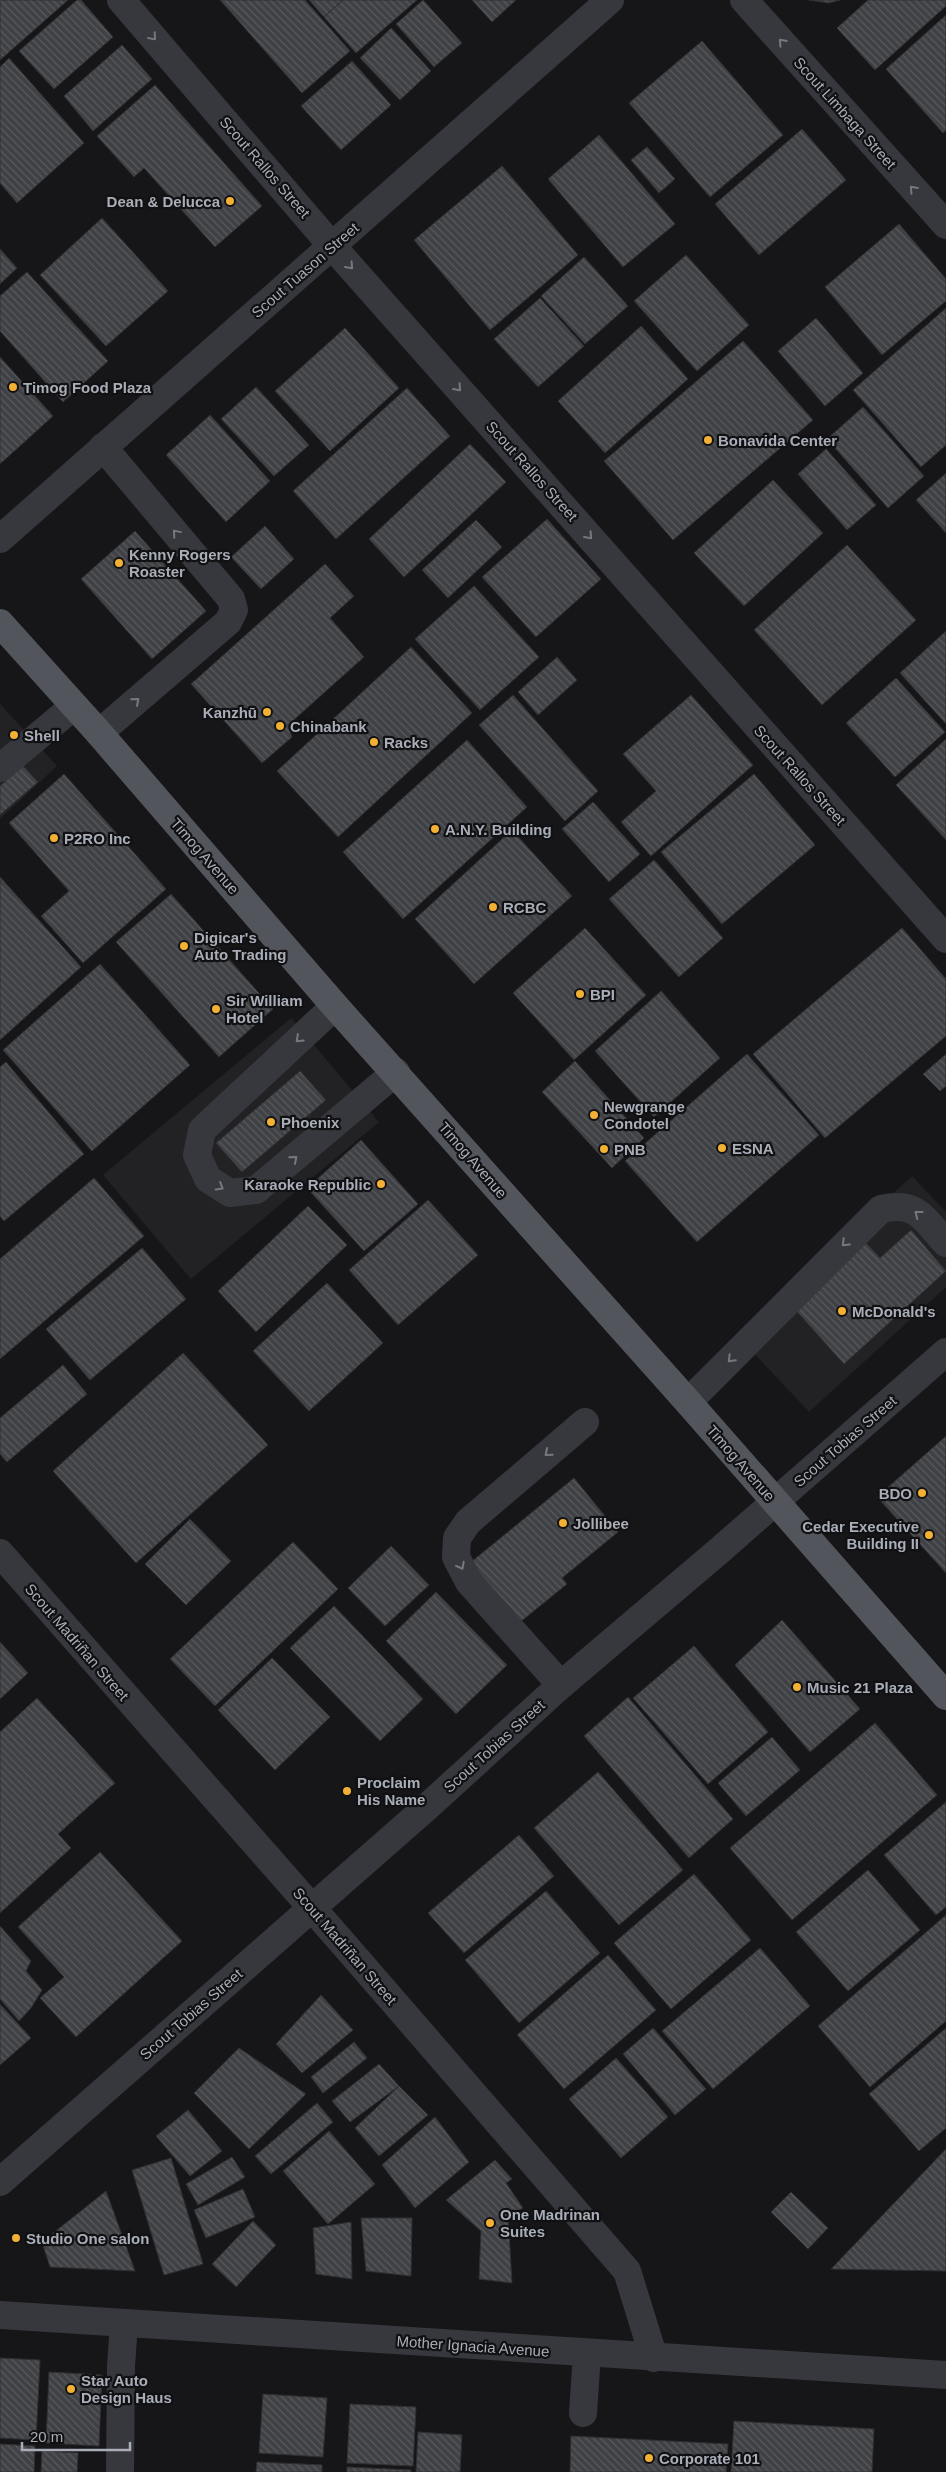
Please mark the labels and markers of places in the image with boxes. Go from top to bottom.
place label: Dean & Delucca [107,193,221,210]
marker: Dean & Delucca [224,195,236,207]
place label: Timog Food Plaza [23,379,152,396]
marker: Timog Food Plaza [7,381,19,393]
place label: Bonavida Center [718,432,837,449]
marker: Bonavida Center [702,434,714,446]
place label: Kenny Rogers Roaster [129,546,231,580]
marker: Kenny Rogers Roaster [113,557,125,569]
place label: Kanzhū [203,704,257,721]
marker: Kanzhū [261,706,273,718]
place label: Chinabank [290,718,367,735]
marker: Chinabank [274,720,286,732]
place label: Shell [24,727,60,744]
marker: Shell [8,729,20,741]
place label: Racks [384,734,428,751]
marker: Racks [368,736,380,748]
place label: A.N.Y. Building [445,821,552,838]
marker: A.N.Y. Building [429,823,441,835]
place label: P2RO Inc [64,830,131,847]
marker: P2RO Inc [48,832,60,844]
place label: RCBC [503,899,546,916]
marker: RCBC [487,901,499,913]
place label: Digicar's Auto Trading [194,929,287,963]
marker: Digicar's Auto Trading [178,940,190,952]
place label: BPI [590,986,615,1003]
marker: BPI [574,988,586,1000]
place label: Sir William Hotel [226,992,303,1026]
marker: Sir William Hotel [210,1003,222,1015]
place label: Newgrange Condotel [604,1098,685,1132]
marker: Newgrange Condotel [588,1109,600,1121]
place label: Phoenix [281,1114,340,1131]
marker: Phoenix [265,1116,277,1128]
place label: ESNA [732,1140,774,1157]
place label: PNB [614,1141,646,1158]
marker: ESNA [716,1142,728,1154]
marker: PNB [598,1143,610,1155]
place label: Karaoke Republic [244,1176,371,1193]
marker: Karaoke Republic [375,1178,387,1190]
place label: McDonald's [852,1303,936,1320]
marker: McDonald's [836,1305,848,1317]
place label: BDO [879,1485,912,1502]
marker: BDO [916,1487,928,1499]
place label: Jollibee [573,1515,629,1532]
marker: Jollibee [557,1517,569,1529]
place label: Cedar Executive Building II [802,1518,919,1552]
marker: Cedar Executive Building II [923,1529,935,1541]
place label: Music 21 Plaza [807,1679,914,1696]
marker: Music 21 Plaza [791,1681,803,1693]
place label: Proclaim His Name [357,1774,425,1808]
marker: Proclaim His Name [341,1785,353,1797]
place label: One Madrinan Suites [500,2206,600,2240]
marker: One Madrinan Suites [484,2217,496,2229]
place label: Studio One salon [26,2230,149,2247]
marker: Studio One salon [10,2232,22,2244]
place label: Star Auto Design Haus [81,2372,172,2406]
marker: Star Auto Design Haus [65,2383,77,2395]
place label: Corporate 101 [659,2450,760,2467]
marker: Corporate 101 [643,2452,655,2464]

